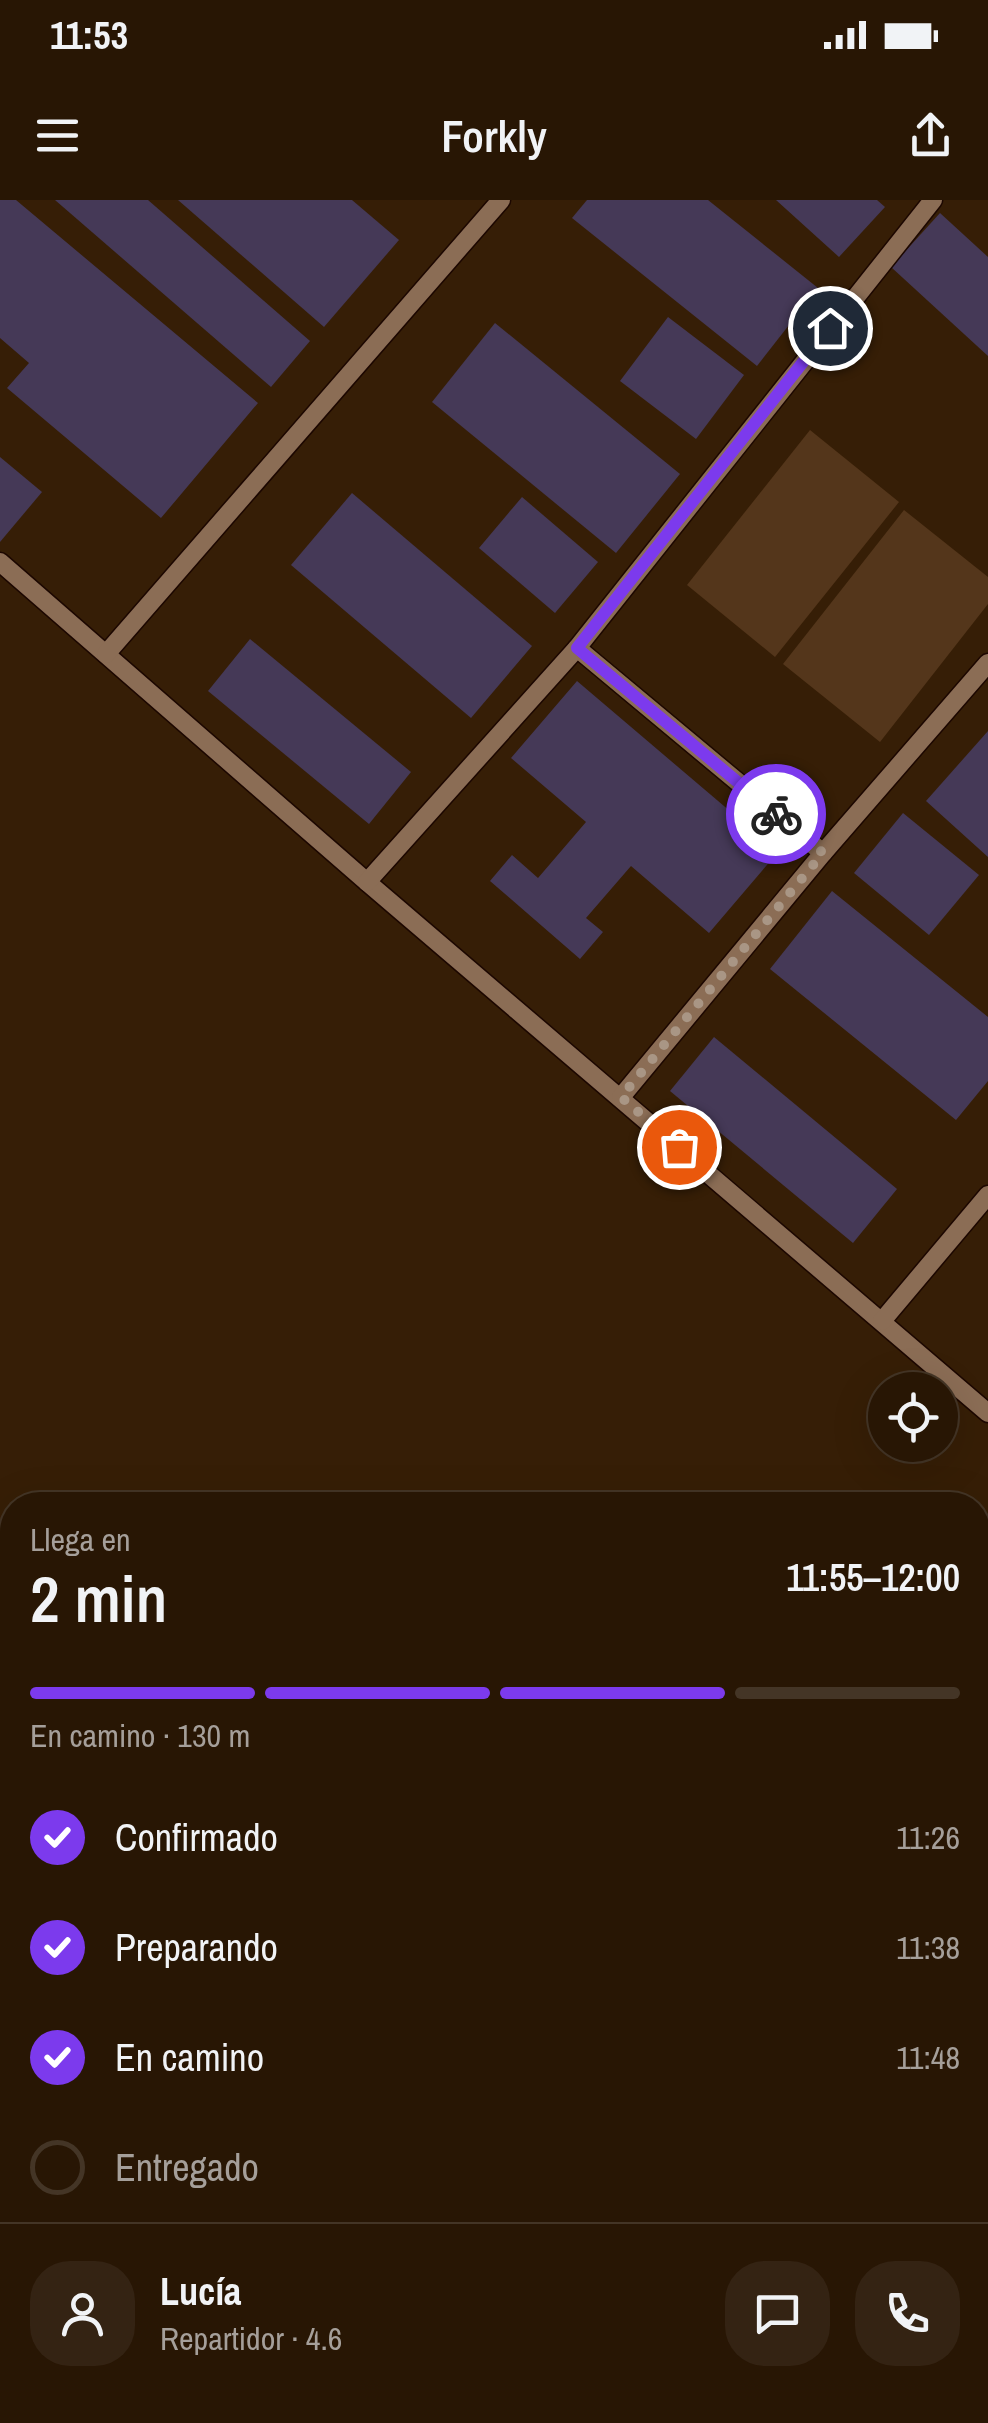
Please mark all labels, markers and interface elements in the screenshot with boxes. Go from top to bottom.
text: 11:53 [50,10,128,61]
text: Forkly [441,105,547,166]
icon: menu [30,108,85,163]
icon: share [903,108,958,163]
pin [788,286,873,371]
icon: home [803,301,858,356]
courier [726,764,826,864]
icon: bike [749,787,804,842]
pin [637,1105,722,1190]
icon: bag [652,1120,707,1175]
map controls [868,1372,958,1462]
button: locate [868,1372,958,1462]
text: Llega en [30,1518,131,1561]
text: 11:55–12:00 [786,1552,960,1603]
text: 2 min [30,1555,167,1642]
text: En camino · 130 m [30,1714,250,1757]
icon: check [30,1810,85,1865]
text: Confirmado [115,1812,278,1863]
text: 11:26 [896,1816,960,1859]
icon: check [30,1920,85,1975]
text: Preparando [115,1922,278,1973]
text: 11:38 [896,1926,960,1969]
icon: check [30,2030,85,2085]
text: En camino [115,2032,264,2083]
text: 11:48 [896,2036,960,2079]
text: Entregado [115,2142,259,2193]
button: person [30,2261,135,2366]
button: chat [725,2261,830,2366]
button: phone [855,2261,960,2366]
text: Lucía [160,2266,241,2317]
text: Repartidor · 4.6 [160,2317,342,2360]

